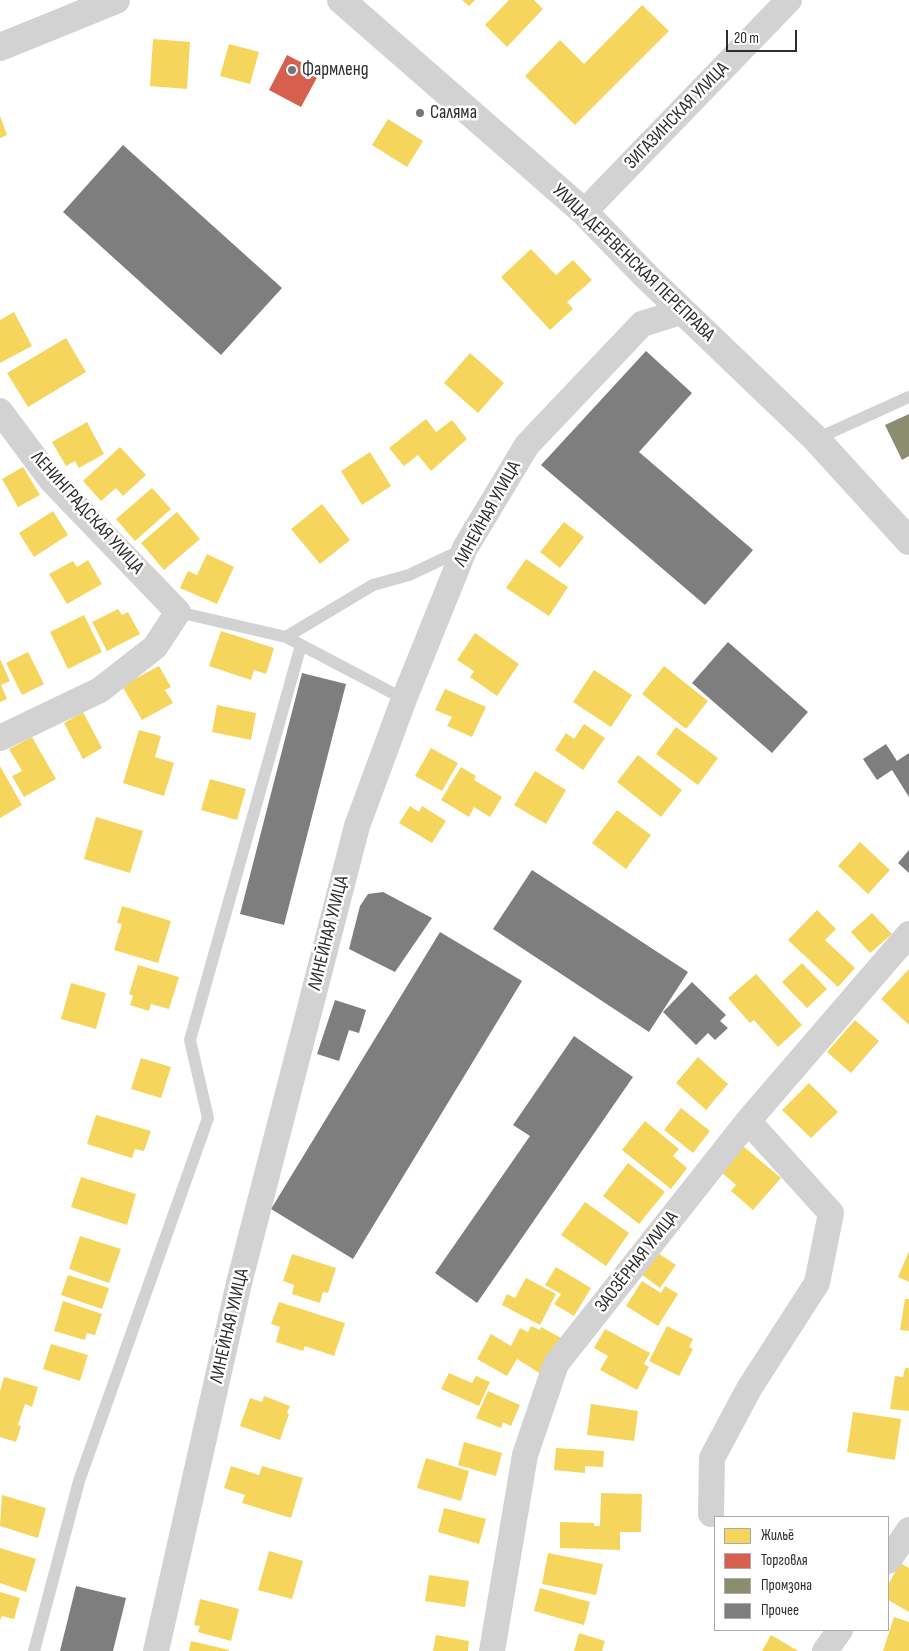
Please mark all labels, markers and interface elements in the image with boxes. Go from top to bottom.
scale bar [729,20,800,52]
text: 20 m [734,29,759,48]
street label: ЗИГАЗИНСКАЯ УЛИЦА [620,58,734,174]
place label: Фармленд [302,59,368,81]
marker: Фармленд [286,64,298,76]
place label: Саляма [430,102,477,124]
marker: Саляма [414,107,426,119]
street label: УЛИЦА ДЕРЕВЕНСКАЯ ПЕРЕПРАВА [547,179,719,347]
street label: ЛЕНИНГРАДСКАЯ УЛИЦА [26,447,148,579]
street label: ЛИНЕЙНАЯ УЛИЦА [450,457,526,571]
street label: ЛИНЕЙНАЯ УЛИЦА [304,873,354,993]
street label: ЗАОЗЁРНАЯ УЛИЦА [590,1207,684,1317]
street label: ЛИНЕЙНАЯ УЛИЦА [206,1266,254,1386]
legend [714,1516,889,1631]
text: Жильё [761,1526,794,1545]
text: Торговля [761,1551,808,1570]
text: Промзона [761,1576,812,1595]
text: Прочее [761,1601,799,1620]

